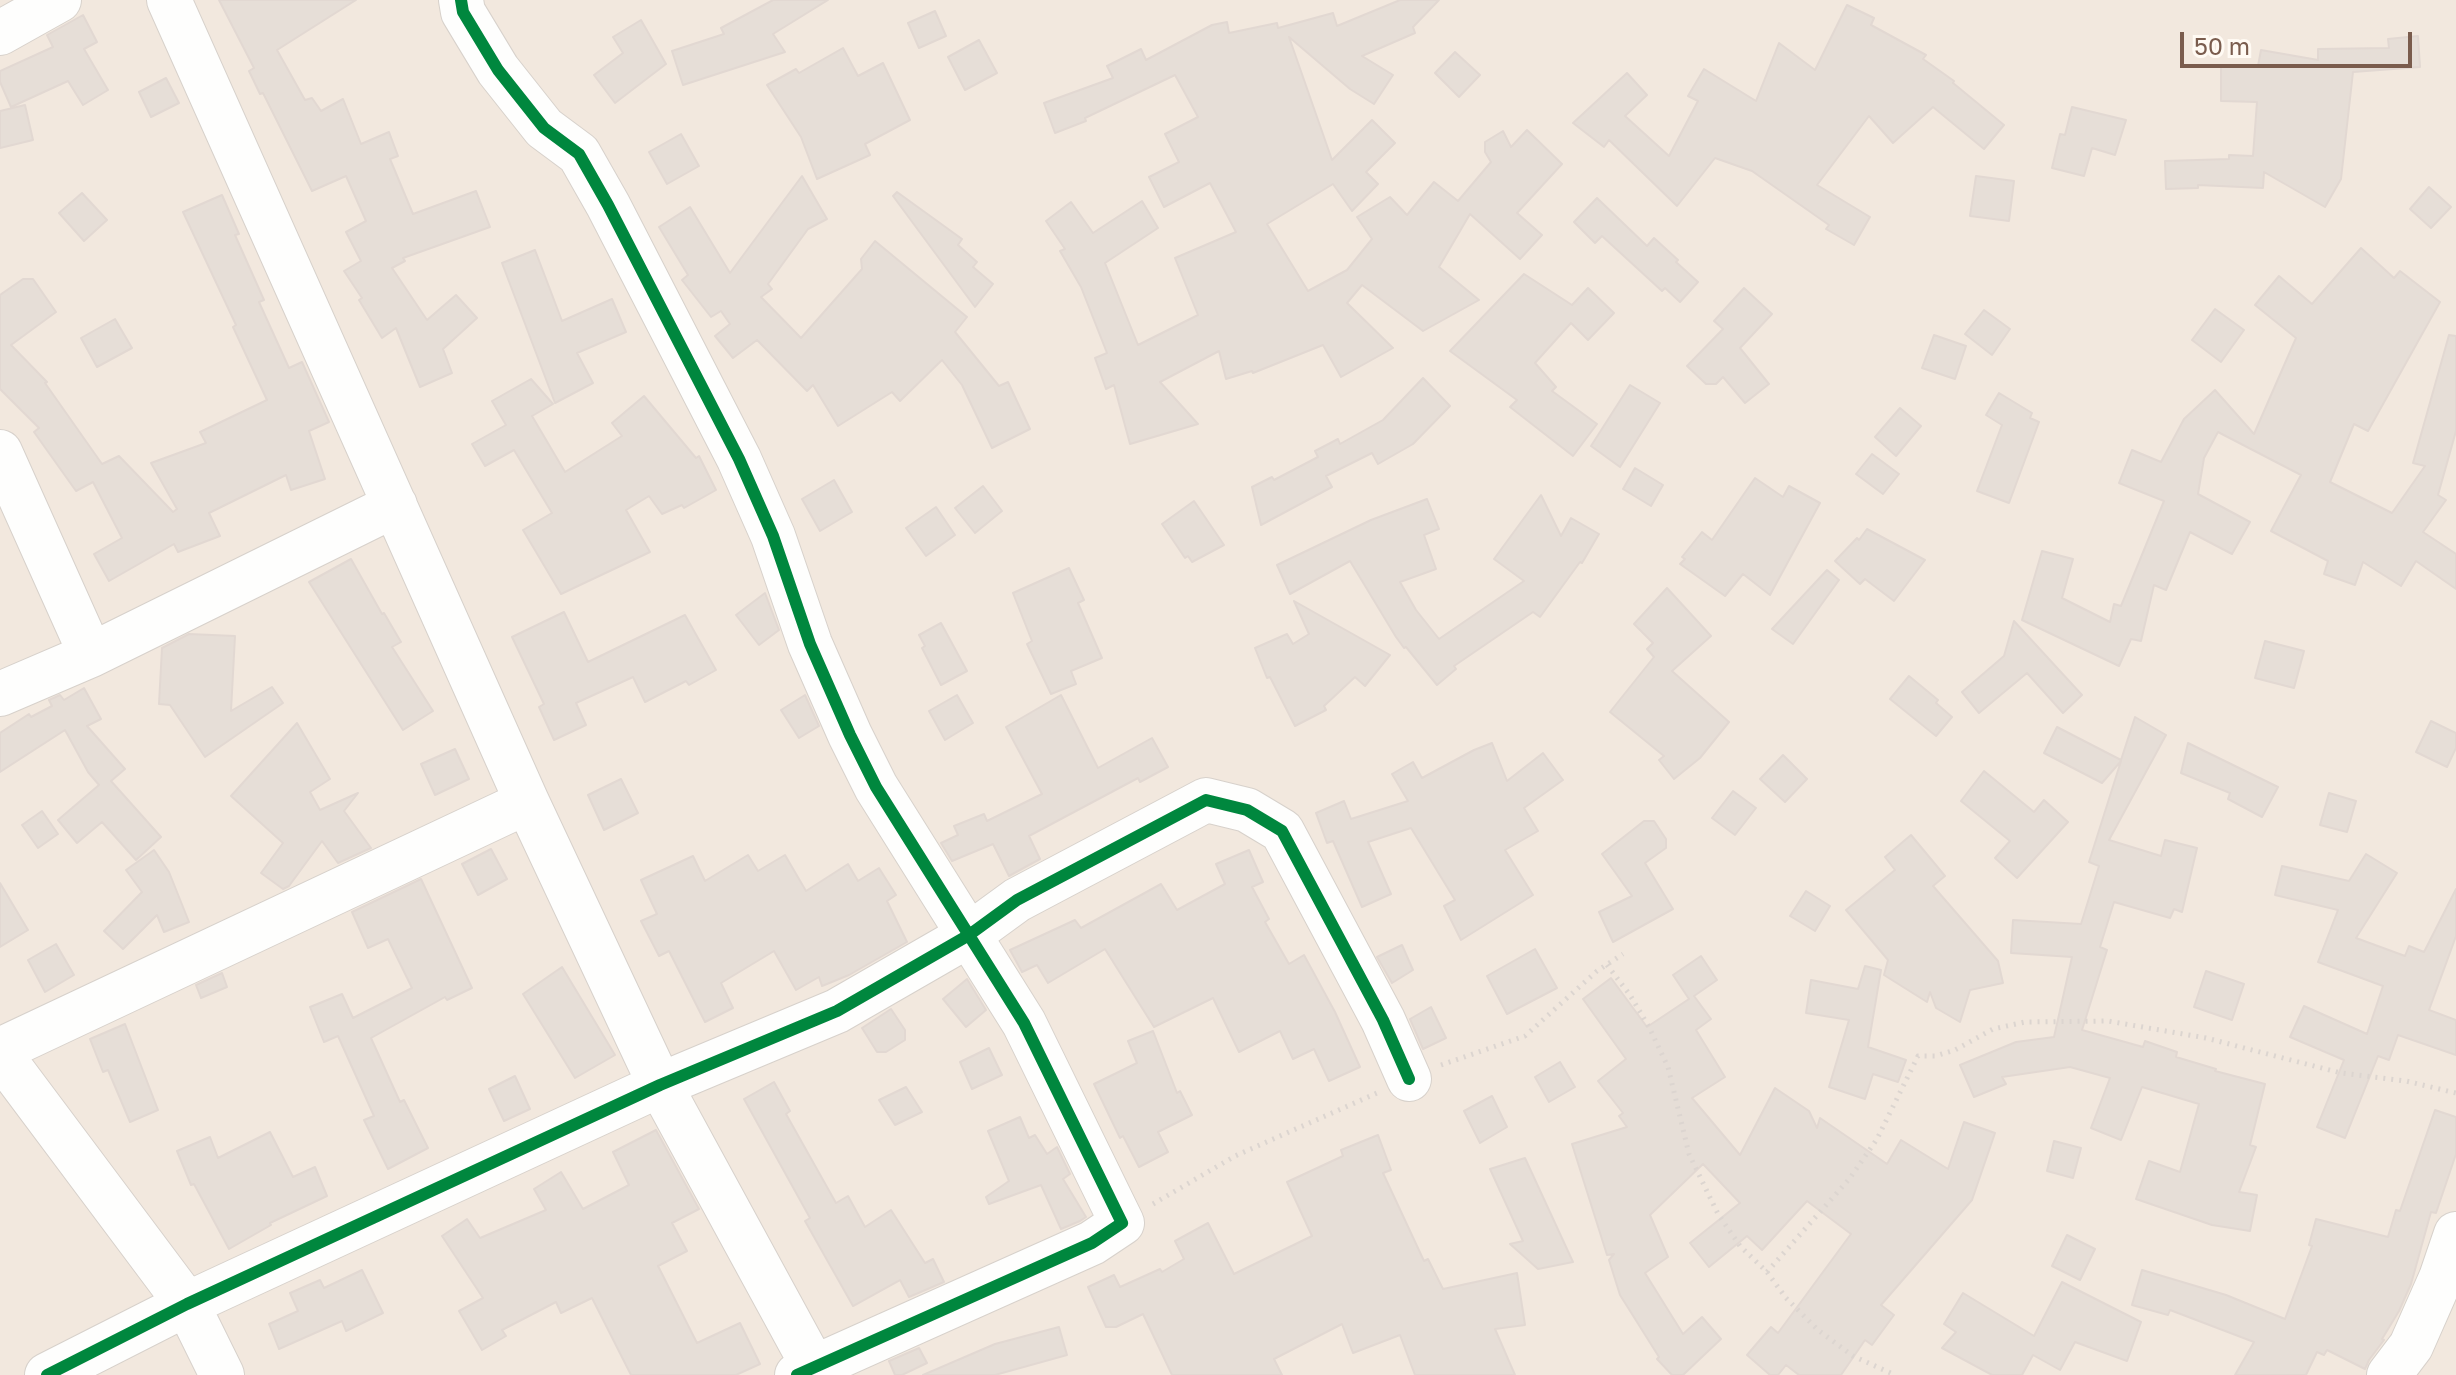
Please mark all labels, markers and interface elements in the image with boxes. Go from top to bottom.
scale bar [2184,16,2416,66]
text: 50 m [2194,31,2250,60]

